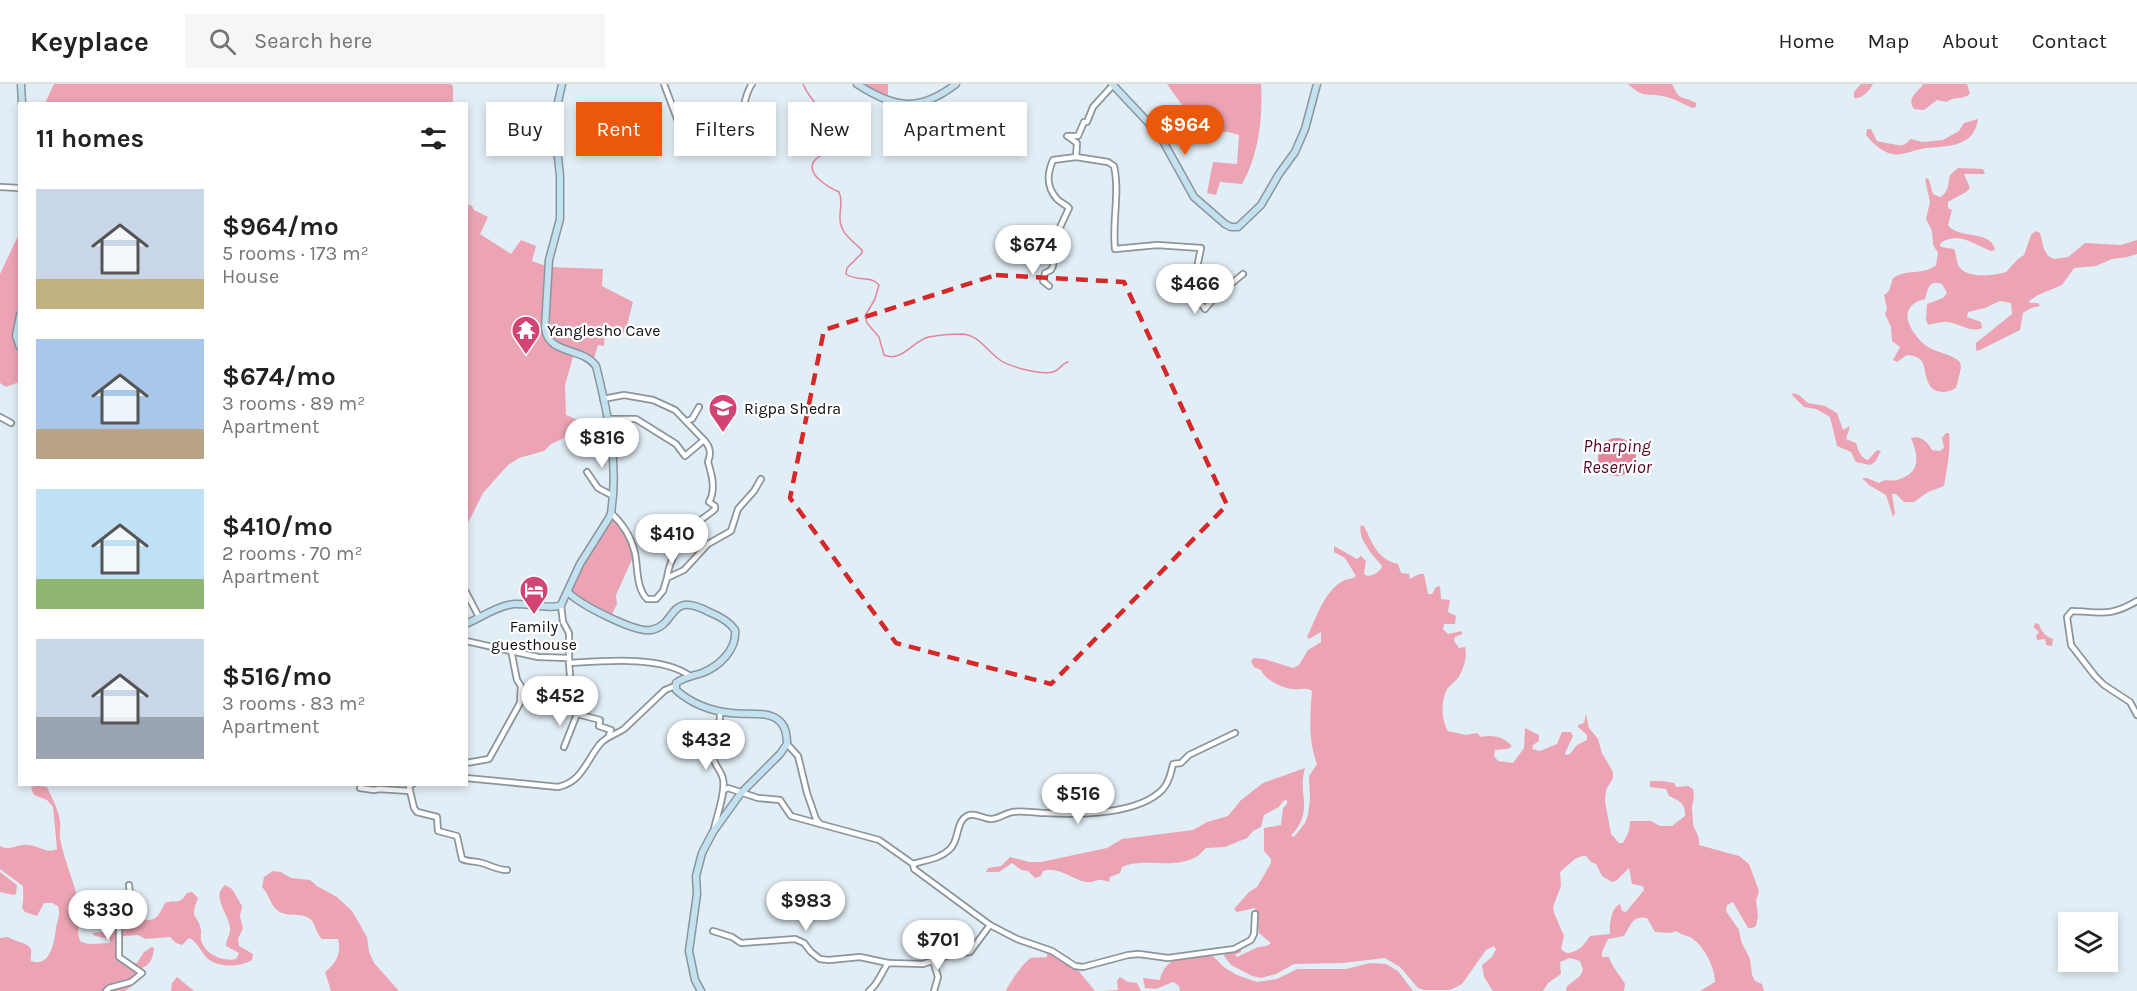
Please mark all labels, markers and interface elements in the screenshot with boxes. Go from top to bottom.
search box [185,14,605,68]
text: Keyplace [30,25,149,58]
icon: search [206,25,239,58]
text: Search here [254,28,372,54]
text: Home [1779,29,1835,53]
text: Map [1868,29,1909,53]
text: About [1942,29,1999,53]
text: Contact [2032,29,2107,53]
chip: Buy [486,102,564,156]
chip: Rent [576,102,662,156]
chip: Filters [674,102,776,156]
chip: New [788,102,871,156]
chip: Apartment [883,102,1027,156]
pin: $964 [1149,105,1221,156]
text: $964 [1160,113,1210,136]
icon: filters [417,122,450,155]
text: 11 homes [36,123,144,154]
text: $964/mo [222,211,339,242]
icon: home [84,213,156,285]
pin: $674 [997,225,1069,276]
text: $674 [1009,233,1057,256]
text: 5 rooms · 173 m² [222,242,369,265]
pin: $466 [1159,264,1231,315]
text: House [222,265,279,288]
text: $466 [1170,272,1220,295]
temple icon: Yanglesho Cave [510,314,542,356]
place label: Yanglesho Cave [547,321,660,340]
text: $674/mo [222,361,336,392]
icon: home [84,363,156,435]
text: 3 rooms · 89 m² [222,392,365,415]
school or university icon: Rigpa Shedra [707,392,739,434]
place label: Rigpa Shedra [744,399,841,418]
text: Apartment [222,415,320,438]
pin: $816 [566,418,638,469]
text: $816 [579,426,625,449]
water label: Pharping Reservior [1582,435,1652,478]
text: $410/mo [222,511,333,542]
icon: home [84,513,156,585]
pin: $410 [636,514,708,565]
text: $410 [649,522,695,545]
text: 2 rooms · 70 m² [222,542,362,565]
text: Apartment [222,565,320,588]
hotel icon: Family guesthouse [518,574,550,616]
place label: Family guesthouse [491,617,577,654]
text: $516/mo [222,661,332,692]
icon: home [84,663,156,735]
pin: $452 [524,676,596,727]
text: $452 [535,684,585,707]
text: 3 rooms · 83 m² [222,692,366,715]
text: Apartment [222,715,320,738]
pin: $432 [670,720,742,771]
text: $432 [681,728,731,751]
pin: $516 [1042,774,1114,825]
text: $516 [1056,782,1100,805]
pin: $983 [770,881,842,932]
text: $983 [780,889,832,912]
pin: $330 [72,890,144,941]
text: $330 [82,898,134,921]
map controls [2058,912,2118,972]
button: layers [2058,912,2118,972]
pin: $701 [902,920,974,971]
text: $701 [916,928,960,951]

